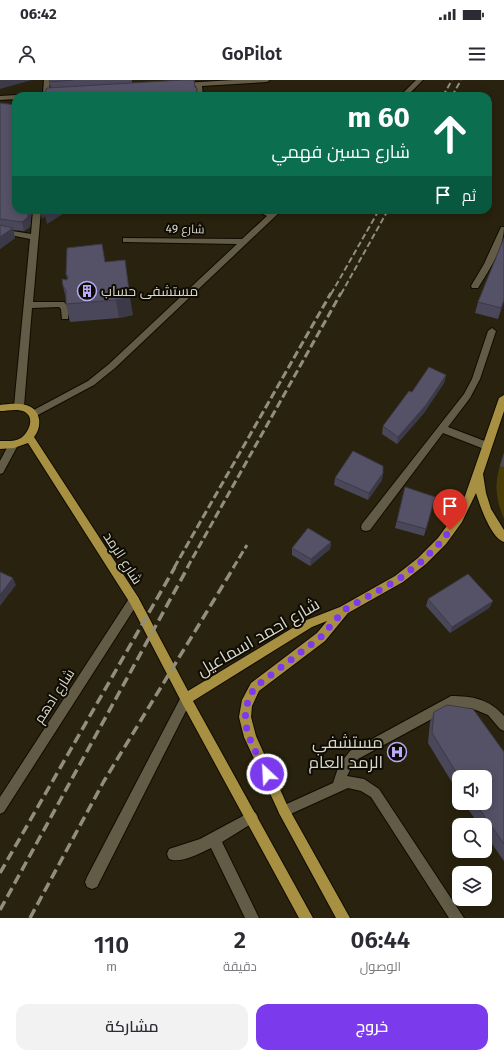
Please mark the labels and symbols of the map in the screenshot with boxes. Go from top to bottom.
street label: شارع 49 [165,222,205,237]
building icon: مستشفى حساب [76,280,98,302]
place label: مستشفى حساب [101,283,198,300]
pin [433,489,467,530]
street label: شارع الرمد [99,529,146,588]
street label: شارع احمد اسماعيل [193,594,324,682]
street label: شارع ادهم [30,666,79,727]
place label: مستشفي الرمد العام [308,732,383,774]
hospital icon: مستشفي الرمد العام [386,741,408,763]
position arrow [246,753,288,795]

